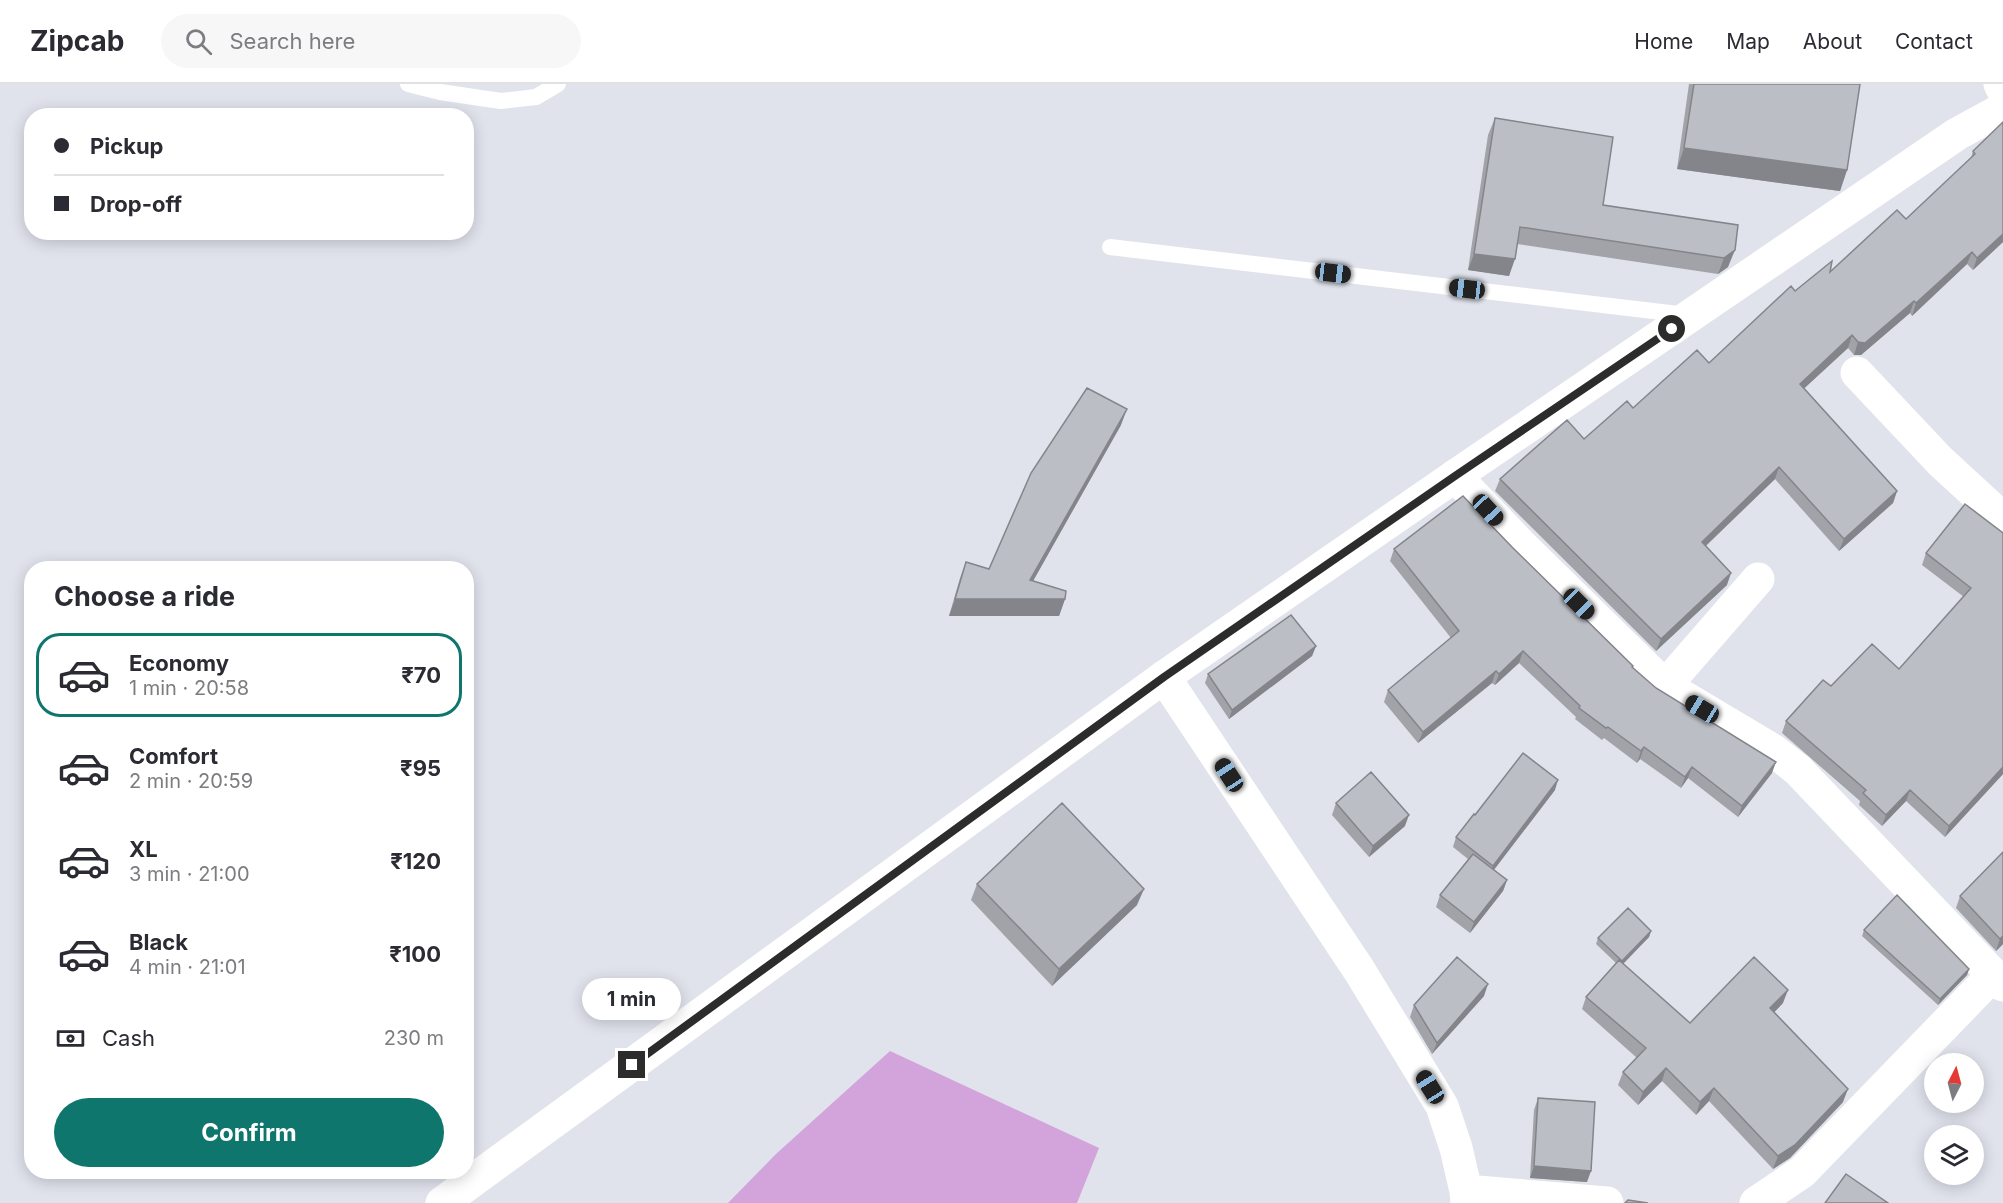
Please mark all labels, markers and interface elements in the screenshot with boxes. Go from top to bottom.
search box [161,14,581,68]
text: Zipcab [30,24,125,58]
icon: search [182,25,215,58]
text: Search here [230,28,355,54]
text: Home [1634,29,1693,54]
text: Map [1726,29,1770,54]
text: About [1803,29,1862,54]
text: Contact [1895,29,1973,54]
text: Pickup [90,133,164,159]
text: Drop-off [90,191,182,217]
car [1314,262,1352,284]
car [1448,278,1486,300]
route start [1658,315,1685,342]
car [1469,491,1507,529]
text: Choose a ride [54,580,235,613]
car [1560,585,1598,623]
icon: car [57,648,111,702]
text: Economy [129,650,229,676]
text: ₹70 [401,662,441,688]
text: 1 min · 20:58 [129,676,249,700]
car [1682,692,1722,726]
icon: car [57,741,111,795]
text: Comfort [129,743,218,769]
text: ₹95 [400,755,441,781]
car [1212,755,1246,795]
text: 2 min · 20:59 [129,769,253,793]
icon: car [57,834,111,888]
text: XL [129,836,158,862]
text: ₹120 [390,848,441,874]
text: 3 min · 21:00 [129,862,250,886]
icon: car [57,927,111,981]
text: Black [129,929,188,955]
text: ₹100 [389,941,441,967]
text: 4 min · 21:01 [129,955,246,979]
callout: 1 min [582,978,682,1020]
text: 1 min [607,987,656,1011]
icon: cash [54,1022,87,1055]
text: Cash [102,1025,155,1051]
text: 230 m [384,1026,444,1050]
route end [618,1051,645,1078]
north arrow [1924,1053,1984,1113]
map controls [1924,1053,1984,1185]
car [1413,1067,1447,1107]
button: Confirm [54,1098,444,1167]
button: layers [1924,1125,1984,1185]

